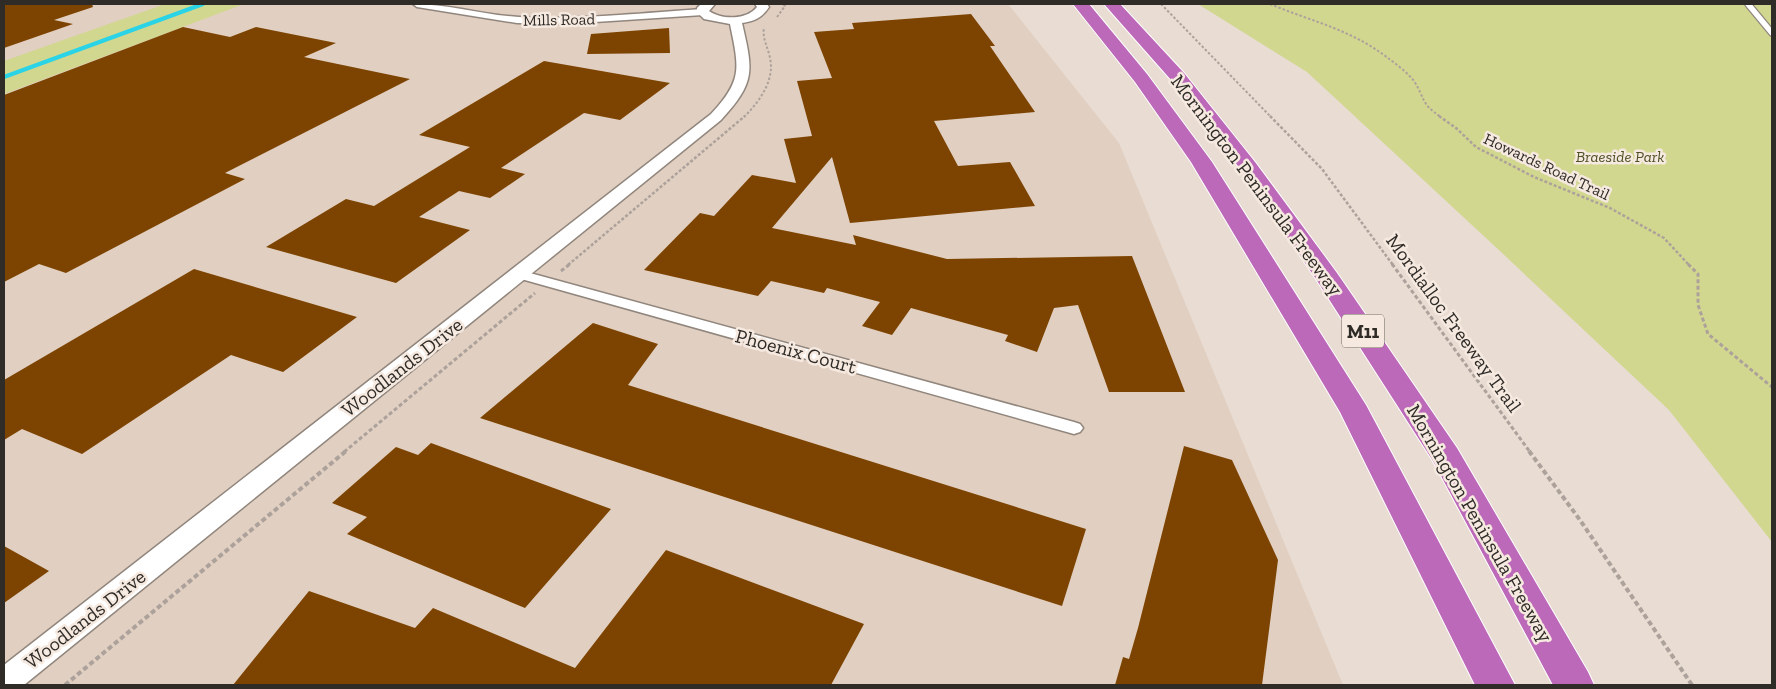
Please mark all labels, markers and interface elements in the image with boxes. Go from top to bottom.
street label: Mills Road [523,9,595,30]
street label: Mornington Peninsula Freeway [1166,70,1348,301]
street label: Howards Road Trail [1481,129,1613,204]
park label: Braeside Park [1576,147,1664,166]
street label: Mordialloc Freeway Trail [1381,229,1527,417]
street label: Woodlands Drive [337,312,467,422]
road number: M11 [1342,314,1384,348]
street label: Phoenix Court [733,323,860,379]
street label: Mornington Peninsula Freeway [1402,400,1558,647]
street label: Woodlands Drive [20,564,150,674]

